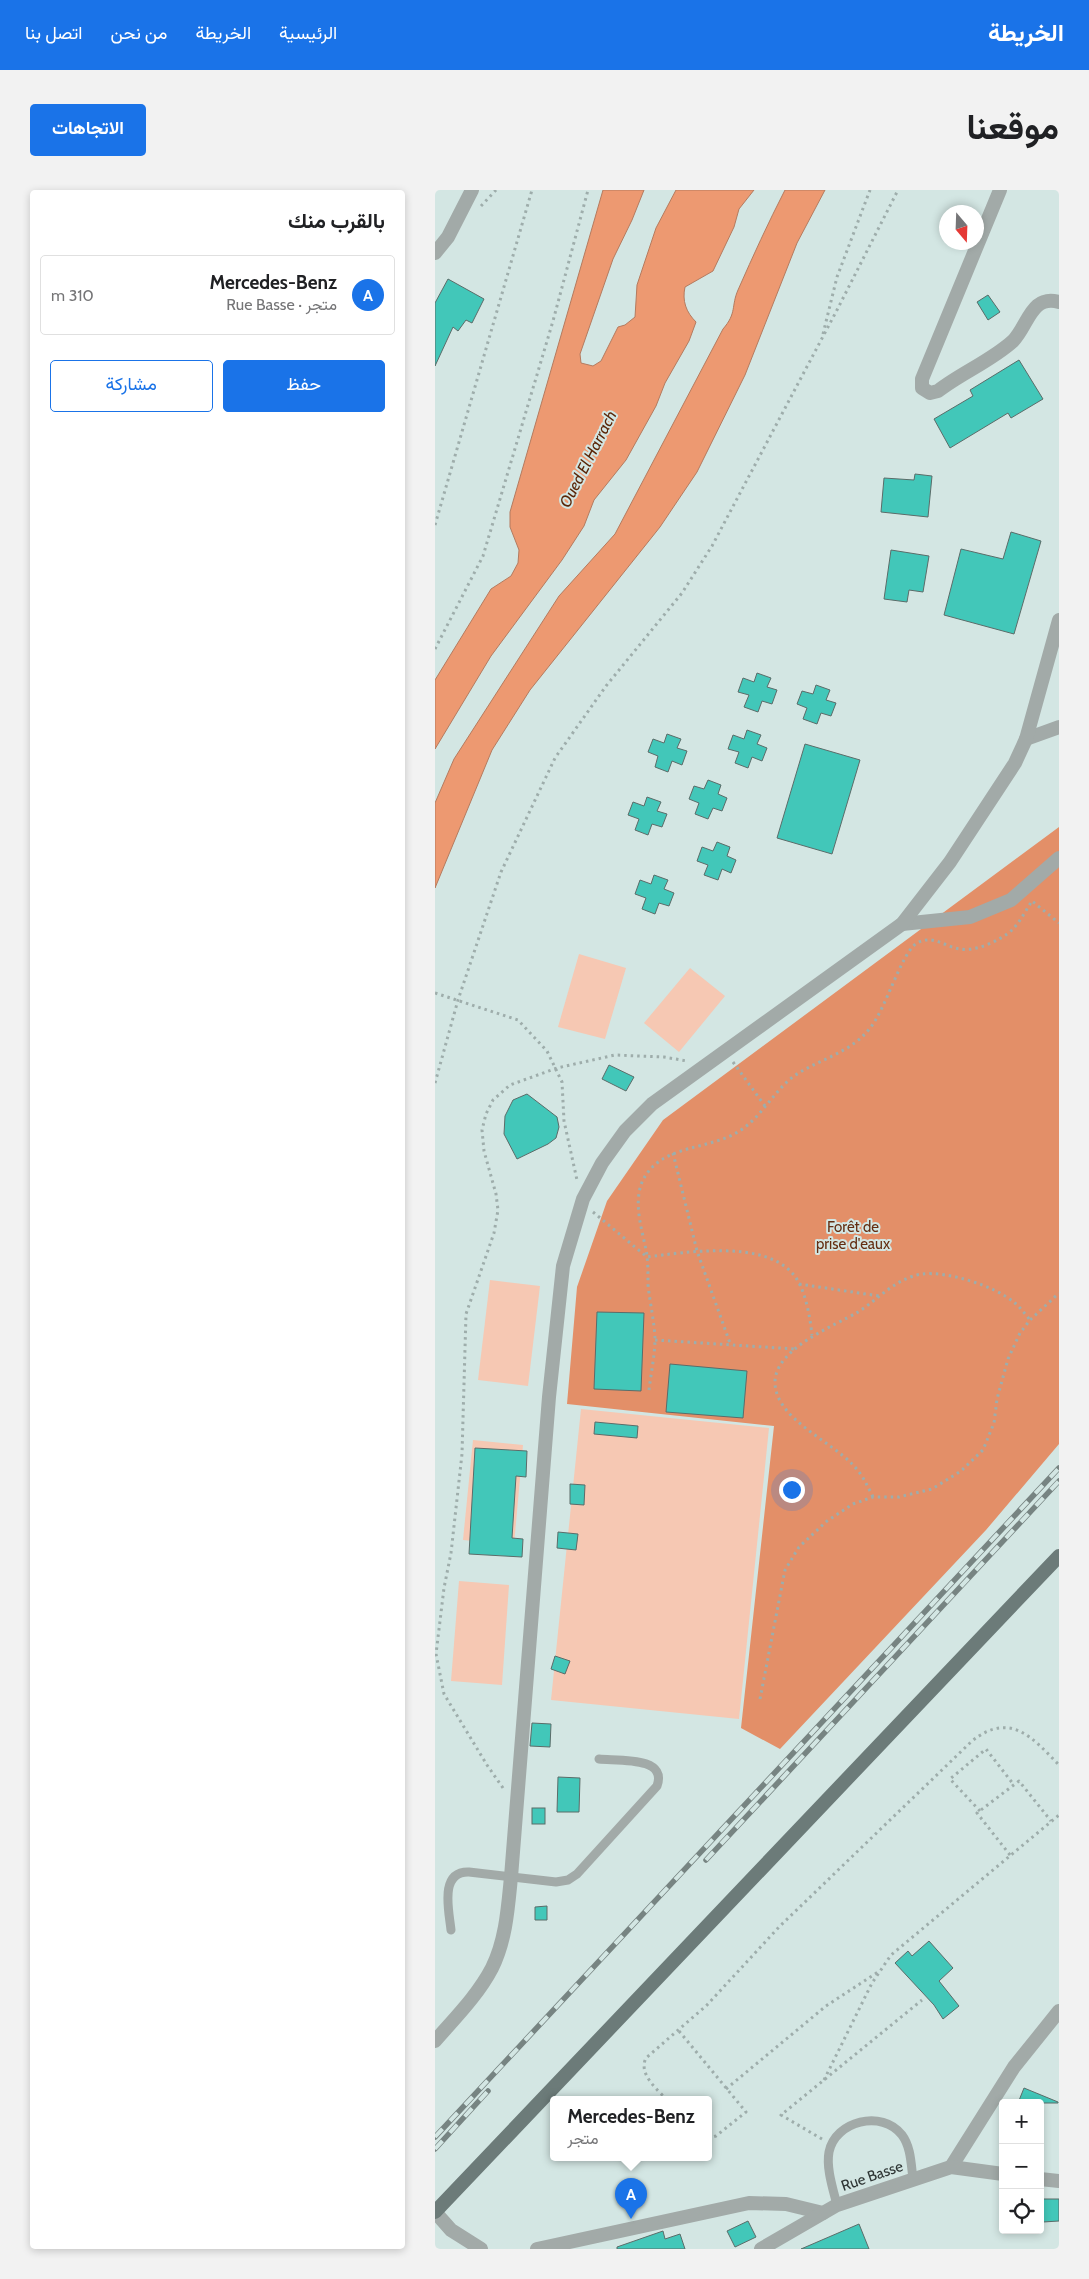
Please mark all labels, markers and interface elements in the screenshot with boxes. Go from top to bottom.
text: الخريطة [988,18,1064,47]
text: اتصل بنا [25,22,82,44]
text: من نحن [110,22,167,44]
text: الخريطة [195,22,251,44]
text: الرئيسية [279,22,337,44]
button: الاتجاهات [30,104,146,156]
text: موقعنا [966,105,1059,148]
north arrow [939,205,984,250]
text: بالقرب منك [288,208,385,233]
text: Mercedes-Benz [209,271,337,294]
text: 310 m [51,286,94,305]
text: A [363,286,373,305]
text: متجر · Rue Basse [226,295,337,314]
button: مشاركة [50,360,213,412]
button: حفظ [223,360,385,412]
water label: Oued El Harrach [556,408,620,510]
park label: Forêt de prise d'eaux [816,1218,890,1253]
your location [779,1477,805,1503]
popup [550,2096,712,2161]
map controls [999,2099,1044,2234]
button: + [999,2099,1044,2144]
text: Mercedes-Benz [567,2105,695,2128]
text: متجر [567,2129,599,2148]
button: − [999,2144,1044,2189]
street label: Rue Basse [839,2157,905,2195]
pin: A [615,2178,647,2219]
button: locate [999,2189,1044,2234]

